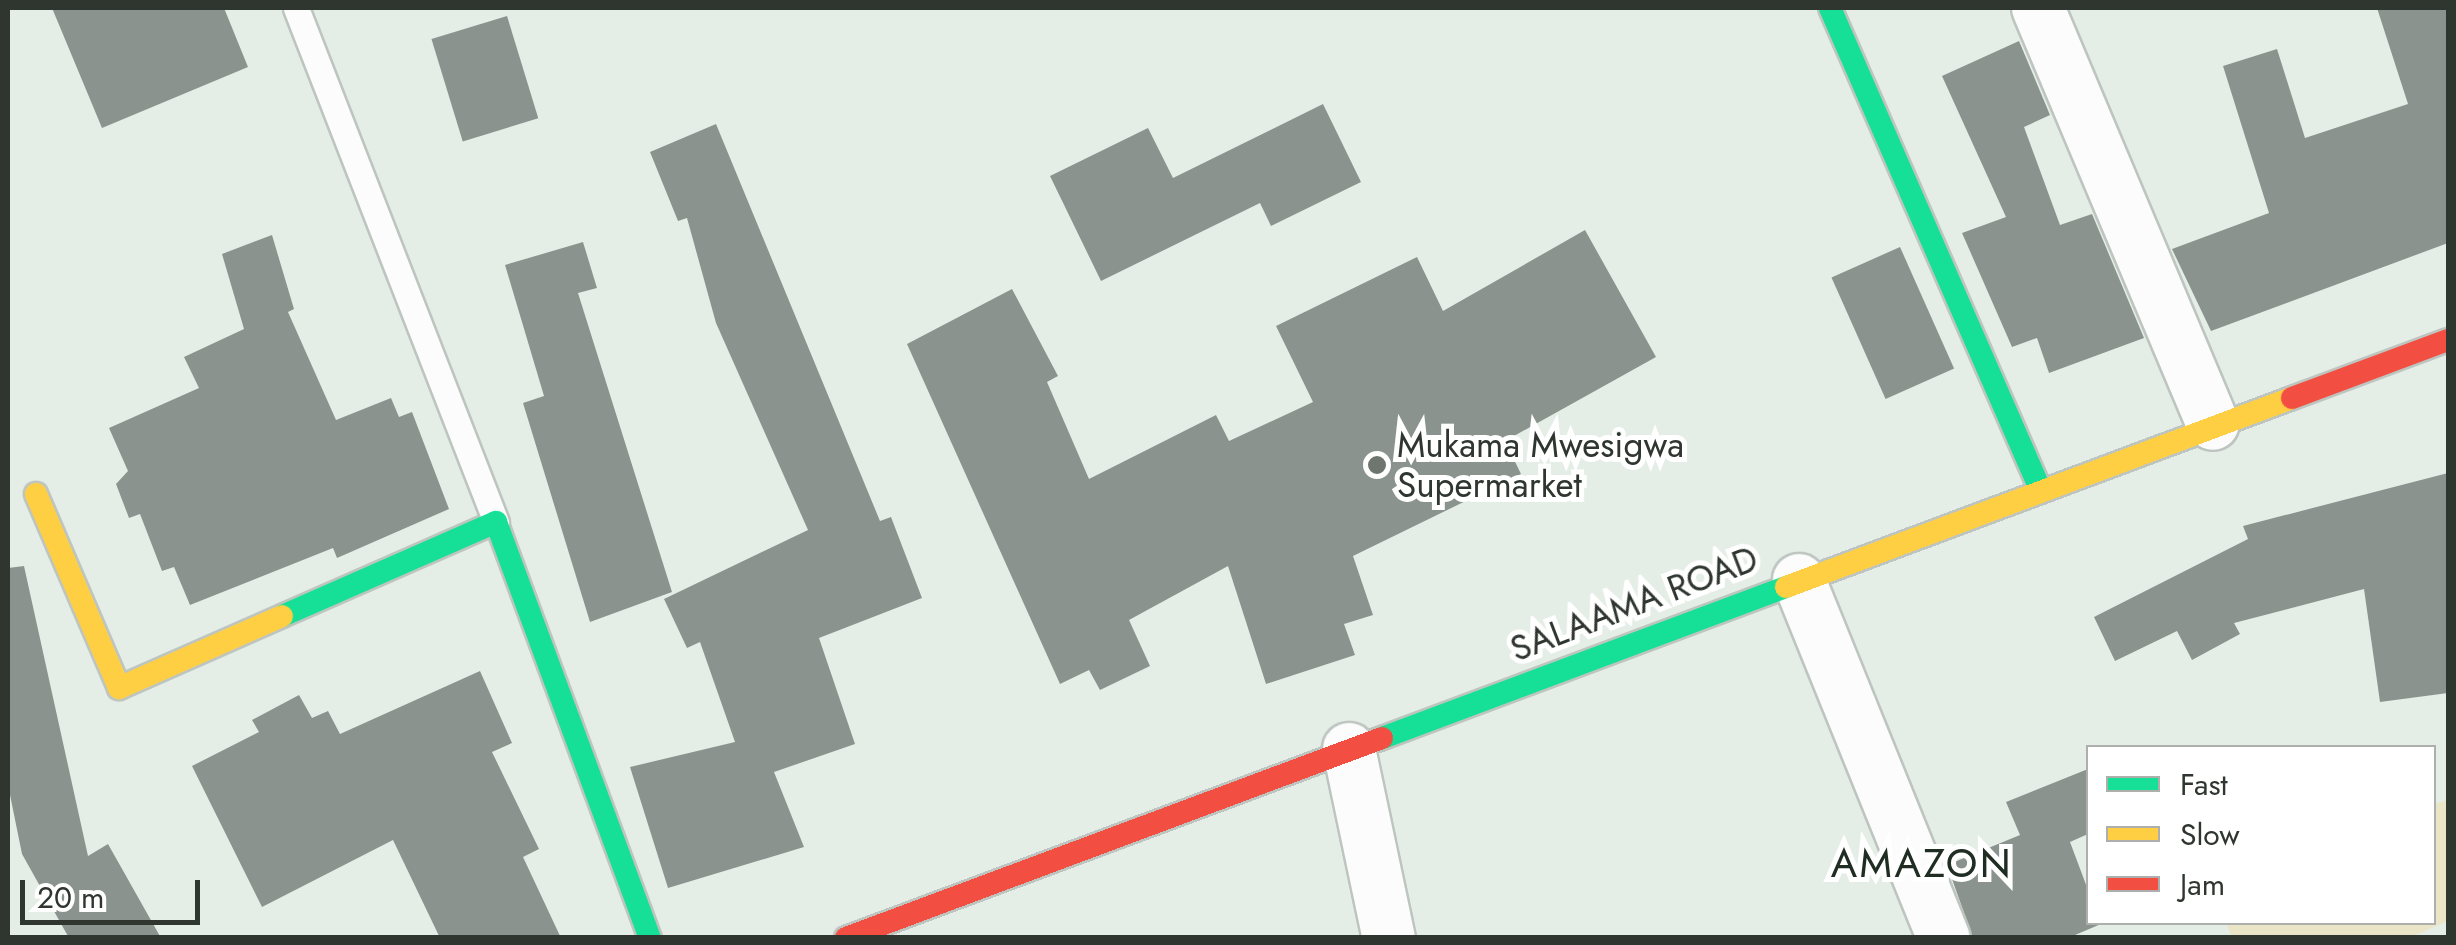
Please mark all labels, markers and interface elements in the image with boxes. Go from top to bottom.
place label: Mukama Mwesigwa Supermarket [1397,424,1684,506]
marker: Mukama Mwesigwa Supermarket [1366,454,1388,476]
street label: SALAAMA ROAD [1504,538,1764,670]
legend [2086,745,2436,925]
text: Fast [2180,763,2228,806]
text: Slow [2180,813,2240,856]
district label: AMAZON [1831,839,2013,887]
scale bar [25,860,205,922]
text: Jam [2180,863,2225,906]
text: 20 m [37,876,104,919]

